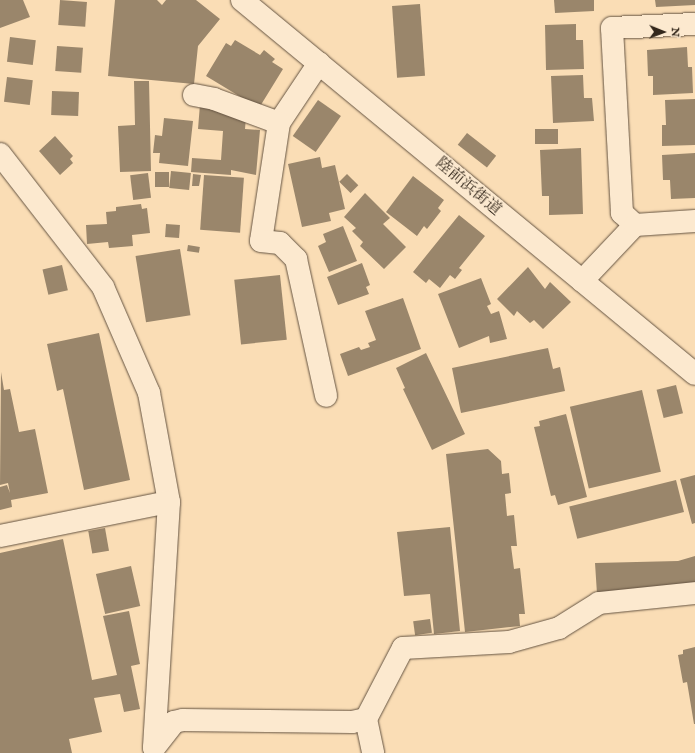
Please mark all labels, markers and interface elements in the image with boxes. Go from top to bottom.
north arrow [643,12,683,52]
text: N [668,27,682,37]
street label: 陸前浜街道 [431,154,505,220]

